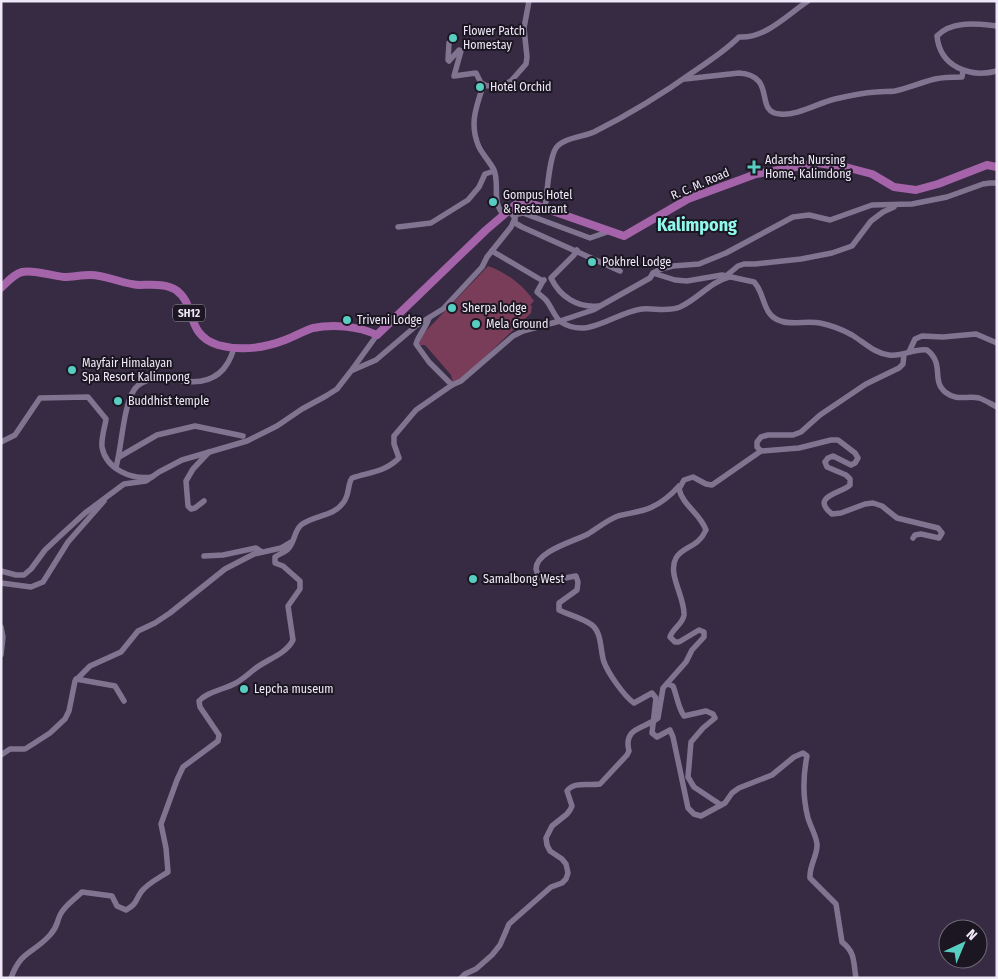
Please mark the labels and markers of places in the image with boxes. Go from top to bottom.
place label: Flower Patch Homestay [463,24,525,52]
marker: Flower Patch Homestay [447,32,459,44]
place label: Hotel Orchid [490,80,552,94]
marker: Hotel Orchid [474,81,486,93]
place label: Adarsha Nursing Home, Kalimdong [765,153,851,181]
marker: Adarsha Nursing Home, Kalimdong [747,160,761,174]
place label: Gompus Hotel & Restaurant [503,188,572,216]
marker: Gompus Hotel & Restaurant [487,196,499,208]
place label: Pokhrel Lodge [602,255,671,269]
marker: Pokhrel Lodge [586,256,598,268]
place label: Sherpa lodge [462,301,527,315]
marker: Sherpa lodge [446,302,458,314]
place label: Triveni Lodge [357,313,422,327]
marker: Triveni Lodge [341,314,353,326]
place label: Mela Ground [486,317,548,331]
marker: Mela Ground [470,318,482,330]
place label: Mayfair Himalayan Spa Resort Kalimpong [82,356,190,384]
marker: Mayfair Himalayan Spa Resort Kalimpong [66,364,78,376]
place label: Buddhist temple [128,394,209,408]
marker: Buddhist temple [112,395,124,407]
place label: Samalbong West [483,572,564,586]
marker: Samalbong West [467,573,479,585]
place label: Lepcha museum [254,682,334,696]
marker: Lepcha museum [238,683,250,695]

